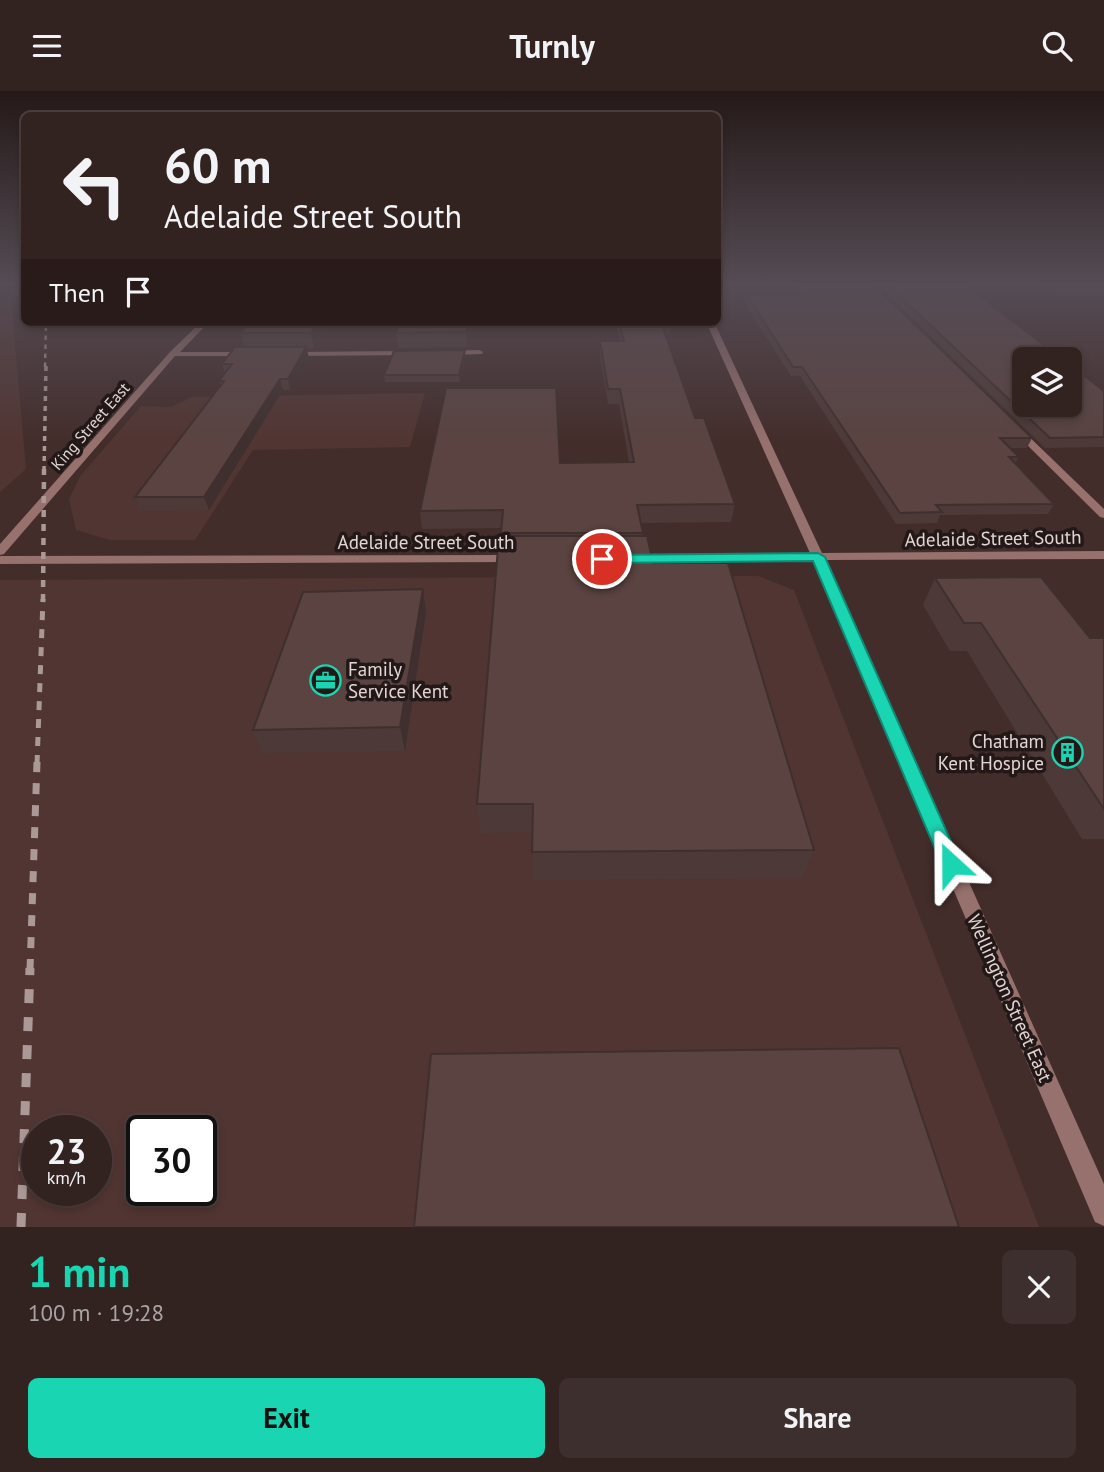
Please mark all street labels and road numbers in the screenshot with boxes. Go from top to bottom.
street label: King Street East [47,378,134,474]
street label: Adelaide Street South [904,524,1082,552]
street label: Adelaide Street South [338,530,514,554]
street label: Wellington Street East [962,910,1058,1086]

